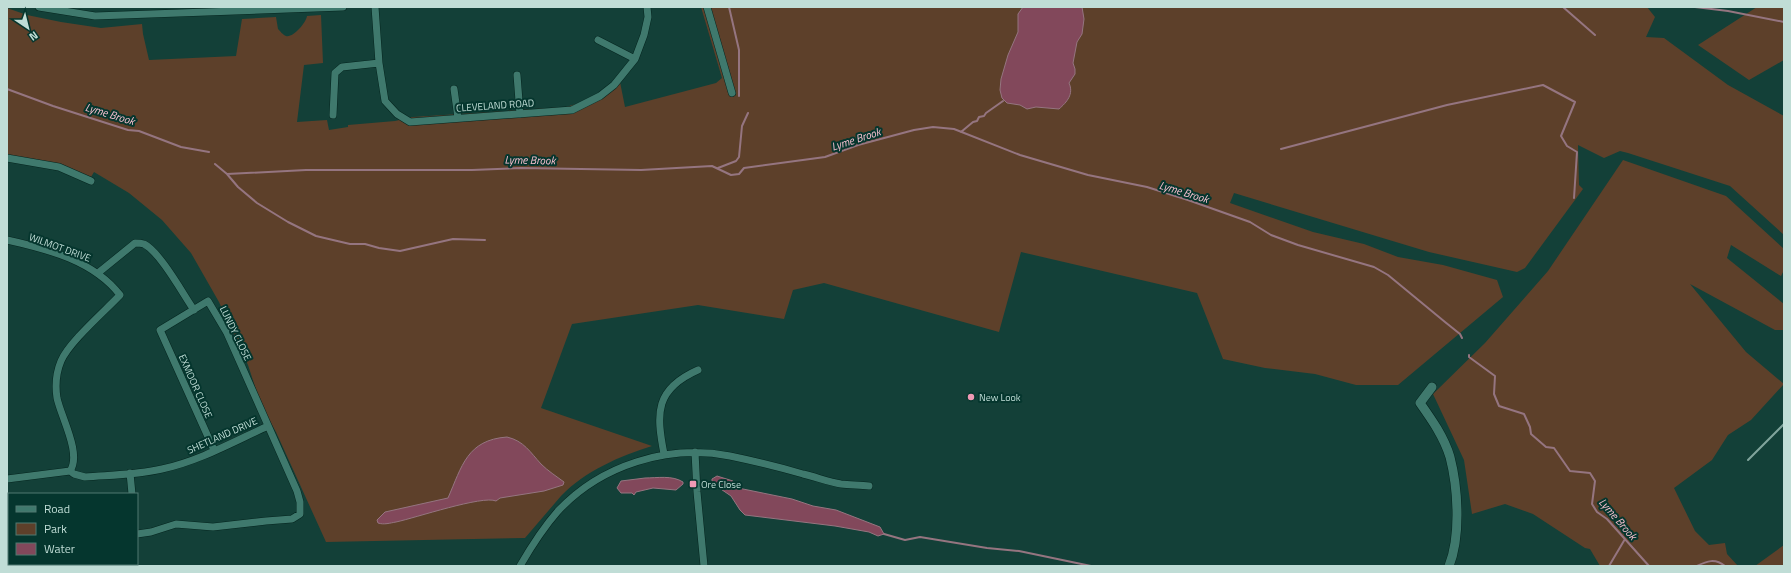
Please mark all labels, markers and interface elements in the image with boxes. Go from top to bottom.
north arrow [8,8,48,48]
text: N [26,27,41,45]
street label: CLEVELAND ROAD [455,95,535,116]
water label: Lyme Brook [83,99,138,129]
water label: Lyme Brook [829,123,884,154]
water label: Lyme Brook [504,152,557,168]
water label: Lyme Brook [1157,177,1212,207]
street label: WILMOT DRIVE [27,229,93,266]
street label: LUNDY CLOSE [216,303,255,364]
street label: EXMOOR CLOSE [175,352,217,421]
place label: New Look [979,390,1021,405]
marker: New Look [966,392,976,402]
street label: SHETLAND DRIVE [185,413,260,458]
place label: Ore Close [701,477,741,492]
marker: Ore Close [688,479,698,489]
legend [8,493,138,565]
water label: Lyme Brook [1595,495,1641,544]
text: Road [44,499,70,518]
text: Park [44,519,67,538]
text: Water [44,539,75,558]

